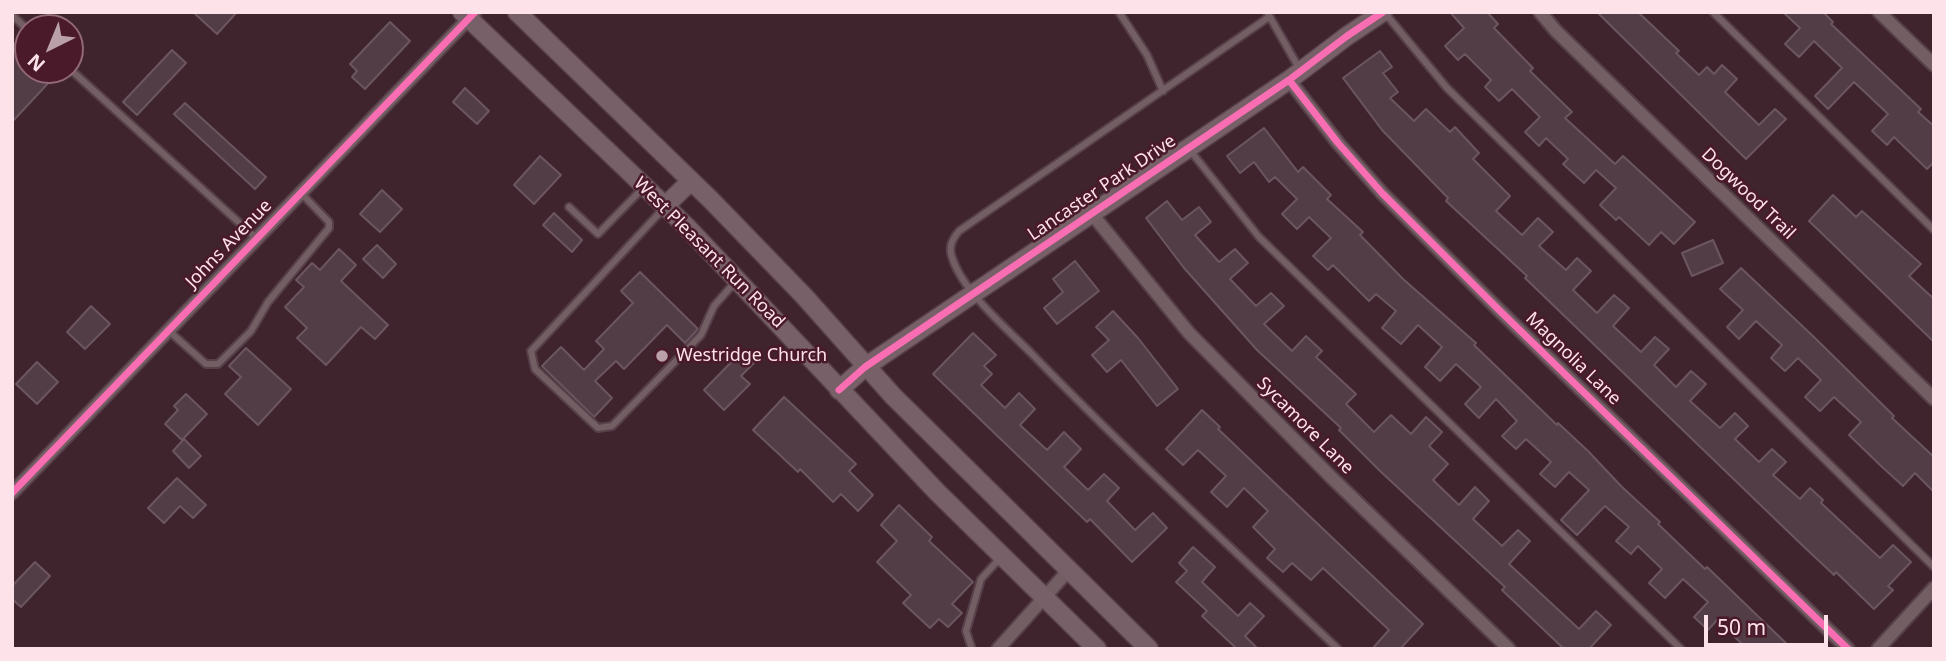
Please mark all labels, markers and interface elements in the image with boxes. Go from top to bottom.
north arrow [14,14,84,84]
text: N [22,48,51,78]
street label: Lancaster Park Drive [1024,130,1180,246]
street label: Dogwood Trail [1696,144,1800,244]
street label: West Pleasant Run Road [629,173,789,333]
street label: Johns Avenue [181,195,277,293]
street label: Magnolia Lane [1521,308,1625,410]
place label: Westridge Church [676,345,827,367]
marker: Westridge Church [654,348,670,364]
street label: Sycamore Lane [1252,373,1358,479]
scale bar [1708,602,1832,646]
text: 50 m [1717,613,1766,641]

